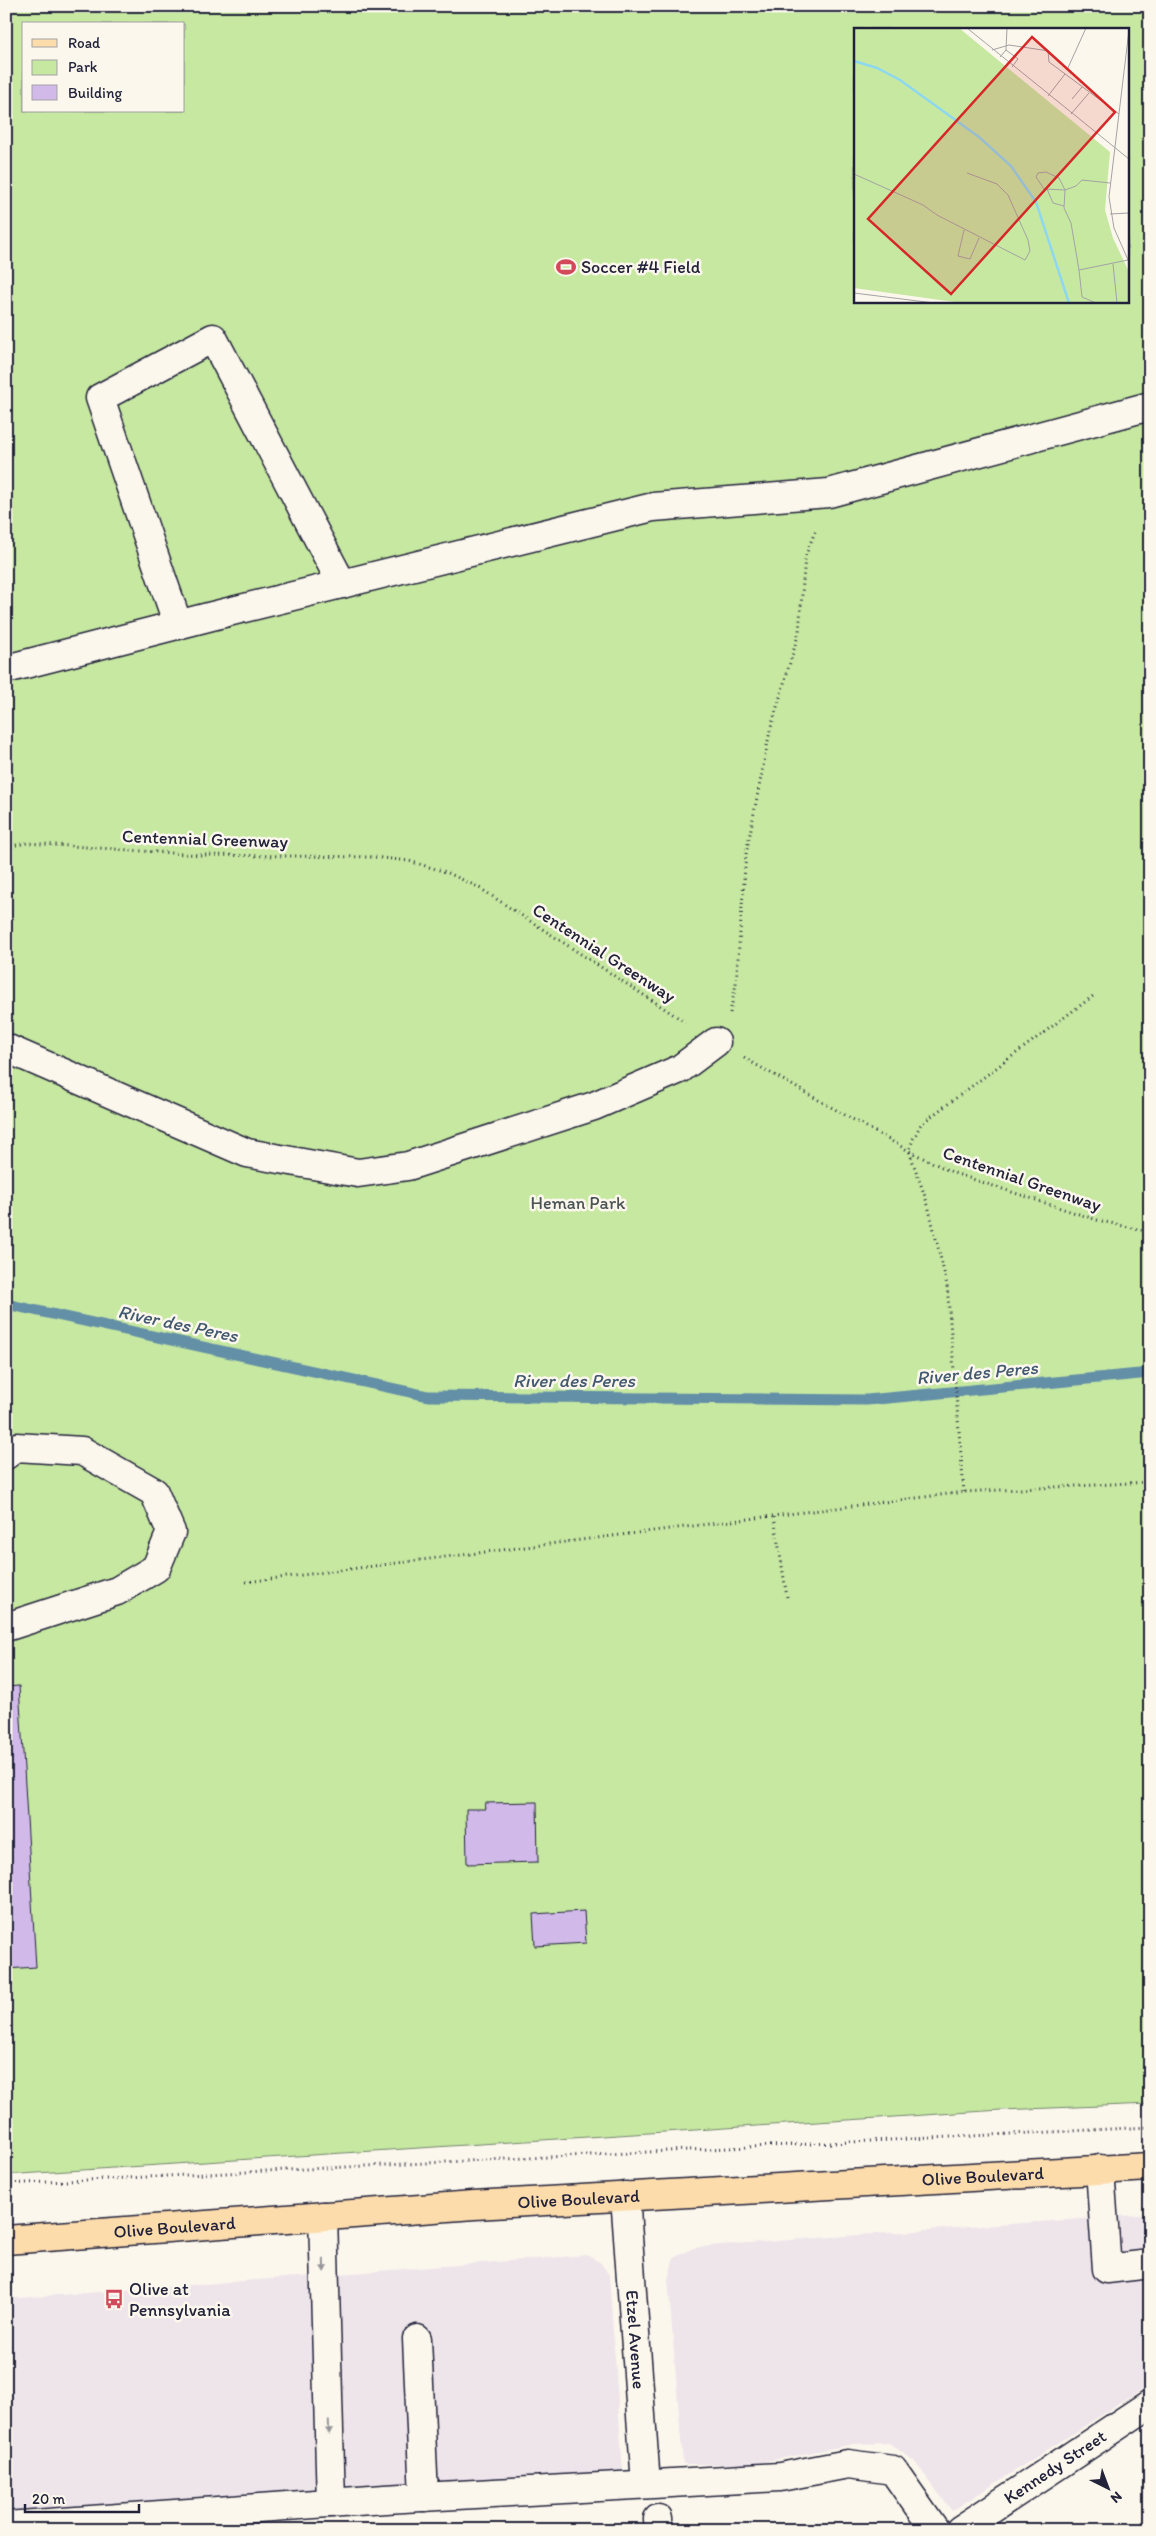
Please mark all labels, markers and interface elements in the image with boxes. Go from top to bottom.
legend [22,22,185,112]
inset map [854,28,1128,302]
text: Road [68,34,101,52]
text: Park [68,58,98,76]
text: Building [68,84,122,102]
sports icon: Soccer #4 Field [555,256,577,278]
place label: Soccer #4 Field [581,256,701,278]
street label: Centennial Greenway [122,825,289,853]
street label: Centennial Greenway [528,899,680,1008]
street label: Centennial Greenway [940,1142,1105,1217]
park label: Heman Park [531,1192,626,1214]
water label: River des Peres [116,1300,240,1348]
water label: River des Peres [915,1356,1039,1389]
water label: River des Peres [513,1369,635,1392]
street label: Olive Boulevard [921,2162,1045,2191]
street label: Olive Boulevard [517,2185,640,2214]
street label: Olive Boulevard [113,2212,237,2243]
one-way arrow [320,2257,328,2273]
place label: Olive at Pennsylvania [129,2278,231,2321]
bus stop icon: Olive at Pennsylvania [103,2288,125,2310]
street label: Etzel Avenue [621,2289,650,2390]
one-way arrow [325,2419,333,2435]
street label: Kennedy Street [1000,2425,1111,2509]
north arrow [1084,2464,1134,2514]
scale bar [25,2481,139,2513]
text: N [1107,2488,1126,2507]
text: 20 m [32,2490,66,2508]

